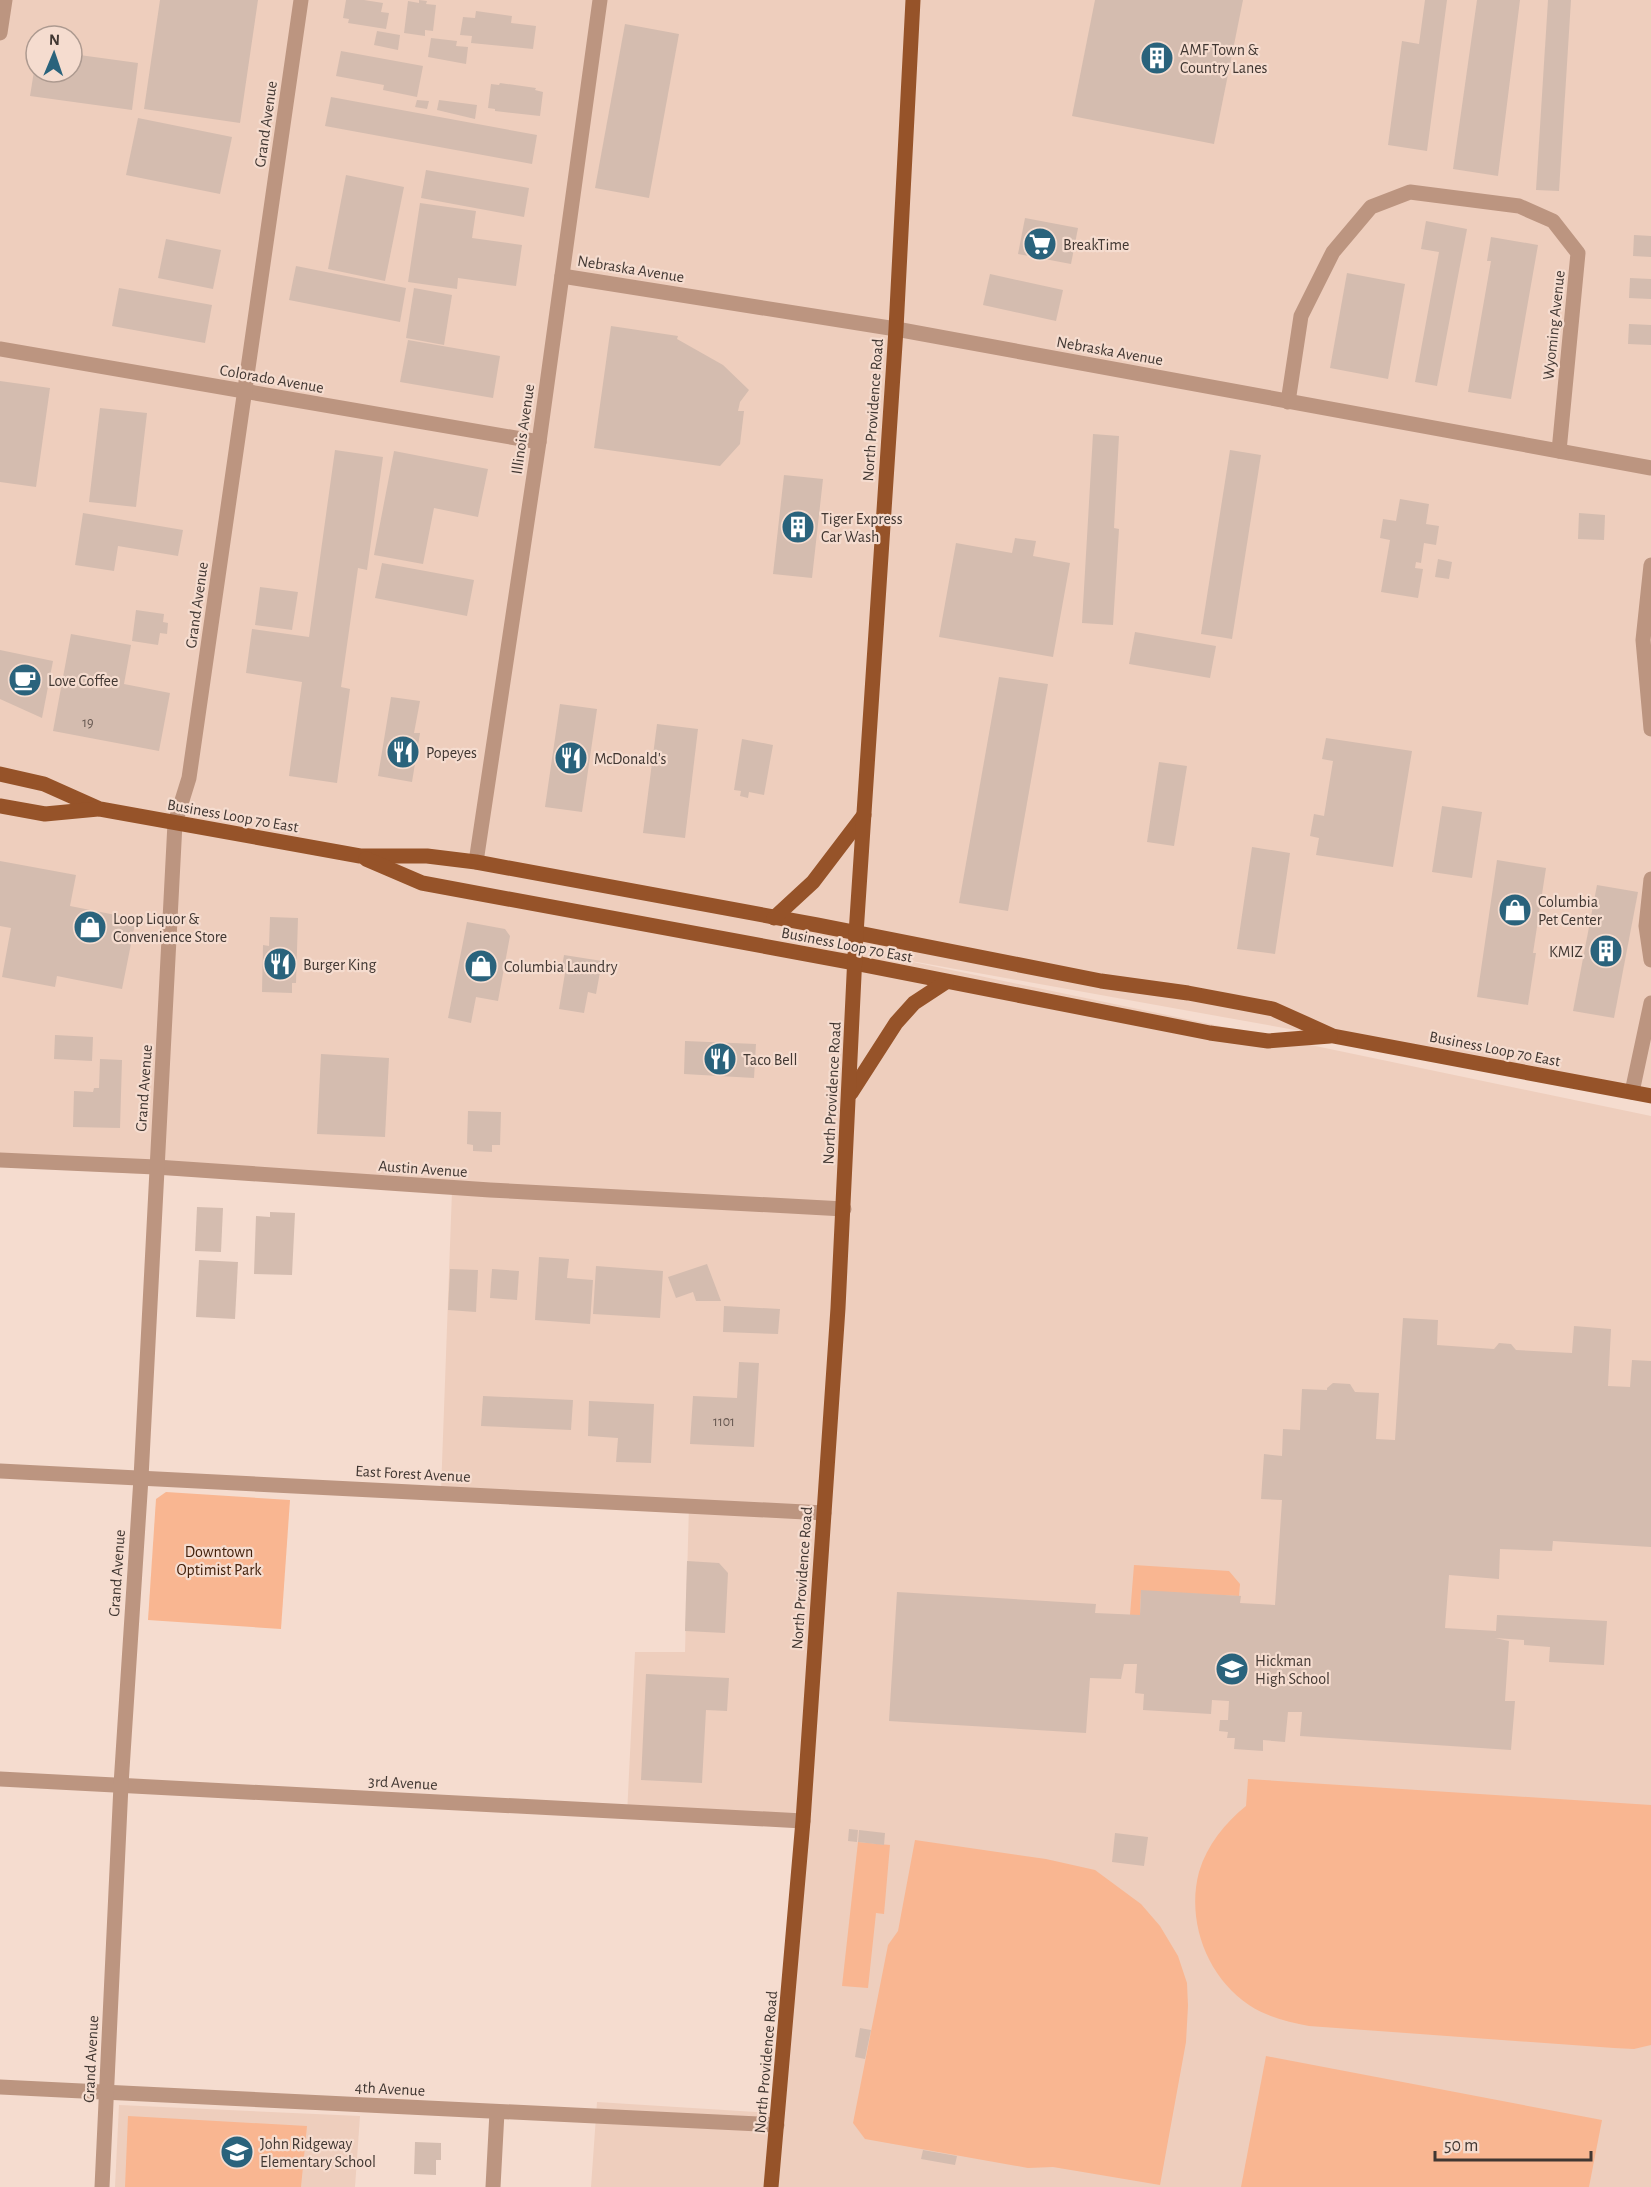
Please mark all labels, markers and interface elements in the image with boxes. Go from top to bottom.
north arrow [24,24,84,84]
text: N [49,32,60,48]
building icon: AMF Town & Country Lanes [1139,40,1175,76]
place label: AMF Town & Country Lanes [1180,42,1268,77]
street label: Grand Avenue [252,80,280,169]
supermarket icon: BreakTime [1022,226,1058,262]
place label: BreakTime [1063,237,1129,253]
street label: Nebraska Avenue [576,253,685,285]
street label: Wyoming Avenue [1540,269,1569,381]
street label: Nebraska Avenue [1055,334,1164,368]
street label: North Providence Road [860,338,886,482]
street label: Colorado Avenue [219,362,325,396]
street label: Illinois Avenue [509,383,537,475]
building icon: Tiger Express Car Wash [780,509,816,545]
place label: Tiger Express Car Wash [821,511,903,545]
street label: Grand Avenue [183,561,211,650]
cafe icon: Love Coffee [7,662,43,698]
place label: Love Coffee [48,673,118,689]
house number: 19 [82,716,94,730]
restaurant icon: Popeyes [385,734,421,770]
restaurant icon: McDonald's [553,740,589,776]
place label: Popeyes [426,745,477,762]
place label: McDonald's [594,751,667,767]
street label: Business Loop 70 East [166,797,300,835]
shop icon: Columbia Pet Center [1497,892,1533,928]
place label: Columbia Pet Center [1538,894,1603,928]
shop icon: Loop Liquor & Convenience Store [72,909,108,945]
place label: Loop Liquor & Convenience Store [113,911,227,945]
street label: Business Loop 70 East [780,924,914,966]
building icon: KMIZ [1588,933,1624,969]
place label: KMIZ [1549,944,1583,960]
restaurant icon: Burger King [262,946,298,982]
shop icon: Columbia Laundry [463,948,499,984]
place label: Burger King [303,957,377,973]
place label: Columbia Laundry [504,959,618,976]
street label: North Providence Road [820,1021,844,1165]
street label: Business Loop 70 East [1428,1028,1562,1070]
restaurant icon: Taco Bell [702,1041,738,1077]
street label: Grand Avenue [133,1044,155,1132]
place label: Taco Bell [743,1052,798,1068]
street label: Austin Avenue [378,1158,468,1180]
house number: 1101 [713,1415,735,1429]
street label: East Forest Avenue [355,1463,471,1485]
street label: North Providence Road [789,1506,815,1650]
street label: Grand Avenue [106,1529,128,1617]
park label: Downtown Optimist Park [176,1544,262,1578]
school or university icon: Hickman High School [1214,1651,1250,1687]
place label: Hickman High School [1255,1653,1330,1687]
street label: 3rd Avenue [368,1773,438,1793]
street label: North Providence Road [752,1990,780,2134]
street label: Grand Avenue [81,2015,101,2103]
street label: 4th Avenue [354,2079,426,2099]
scale bar [1435,2124,1591,2162]
school or university icon: John Ridgeway Elementary School [219,2134,255,2170]
place label: John Ridgeway Elementary School [260,2136,376,2171]
text: 50 m [1444,2137,1478,2155]

